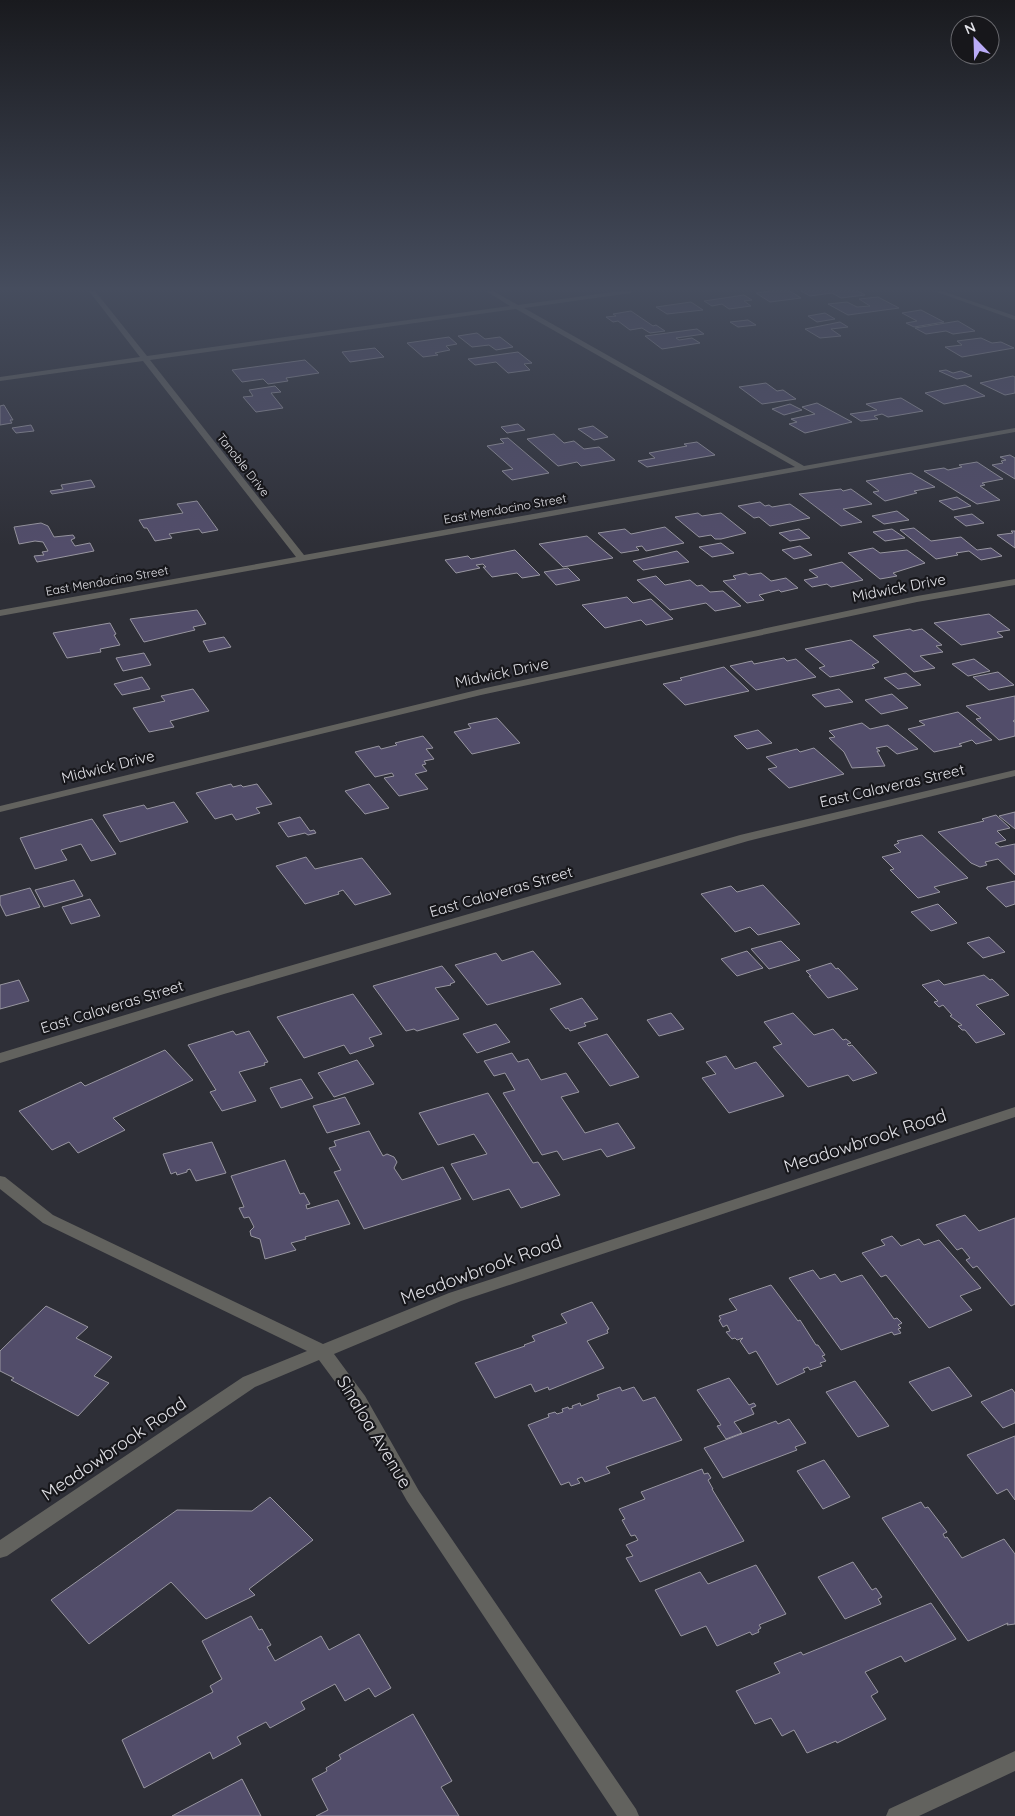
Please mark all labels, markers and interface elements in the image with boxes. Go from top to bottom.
north arrow [950,15,1000,65]
text: N [962,18,978,38]
street label: Tanoble Drive [214,430,273,500]
street label: East Mendocino Street [442,490,567,527]
street label: East Mendocino Street [44,562,169,599]
street label: Midwick Drive [850,569,947,606]
street label: Midwick Drive [453,653,550,692]
street label: Midwick Drive [59,746,156,787]
street label: East Calaveras Street [818,760,966,811]
street label: East Calaveras Street [427,862,575,921]
street label: East Calaveras Street [38,976,186,1037]
street label: Meadowbrook Road [781,1103,949,1178]
street label: Meadowbrook Road [397,1230,565,1309]
street label: Sinaloa Avenue [332,1371,417,1492]
street label: Meadowbrook Road [37,1392,191,1506]

